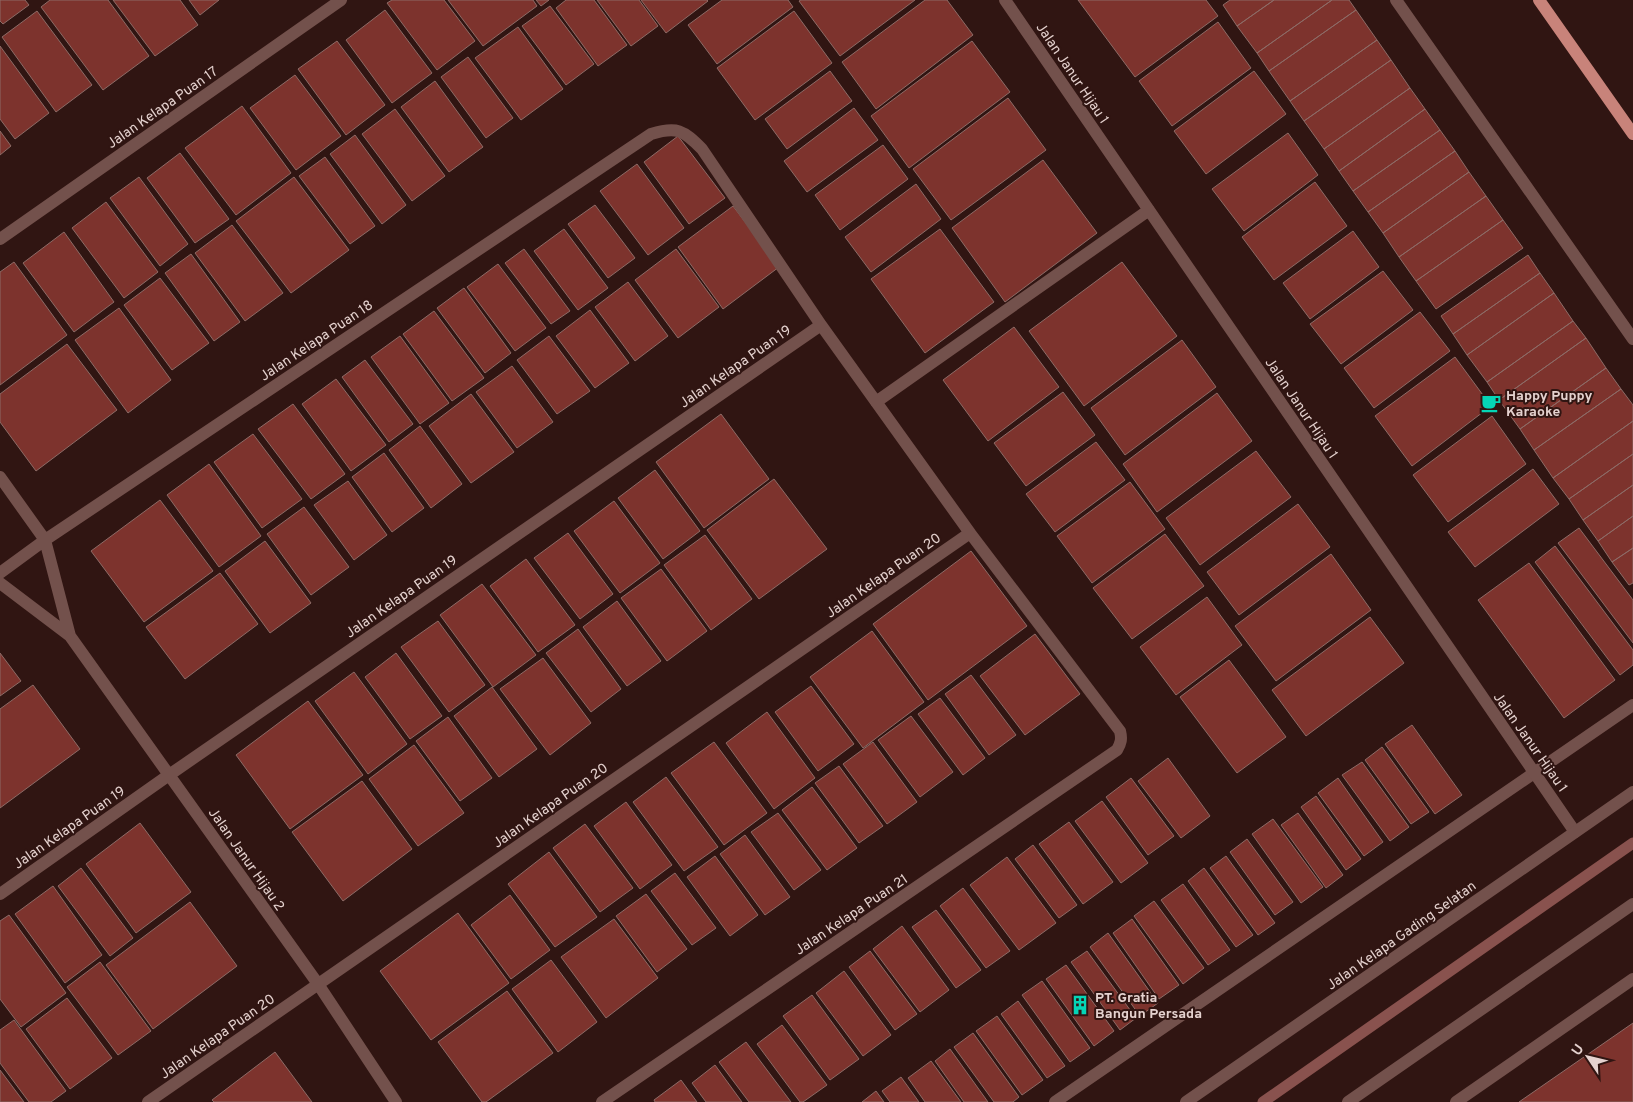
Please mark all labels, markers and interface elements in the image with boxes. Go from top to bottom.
street label: Jalan Janur Hijau 1 [1032,20,1112,128]
street label: Jalan Kelapa Puan 17 [104,64,222,153]
street label: Jalan Kelapa Puan 18 [257,297,377,385]
street label: Jalan Kelapa Puan 19 [677,322,795,412]
street label: Jalan Janur Hijau 1 [1261,355,1341,463]
place label: Happy Puppy Karaoke [1506,388,1592,421]
cafe icon: Happy Puppy Karaoke [1480,392,1502,414]
street label: Jalan Kelapa Puan 20 [823,530,945,622]
street label: Jalan Kelapa Puan 19 [343,552,461,642]
street label: Jalan Janur Hijau 1 [1489,690,1571,796]
street label: Jalan Kelapa Puan 20 [490,760,612,852]
street label: Jalan Kelapa Puan 19 [11,783,129,873]
street label: Jalan Janur Hijau 2 [204,805,288,915]
street label: Jalan Kelapa Puan 21 [792,871,912,959]
street label: Jalan Kelapa Gading Selatan [1324,878,1480,994]
place label: PT. Gratia Bangun Persada [1095,990,1202,1023]
street label: Jalan Kelapa Puan 20 [157,991,279,1083]
building icon: PT. Gratia Bangun Persada [1069,994,1091,1016]
north arrow [1563,1032,1613,1082]
text: U [1569,1041,1588,1059]

